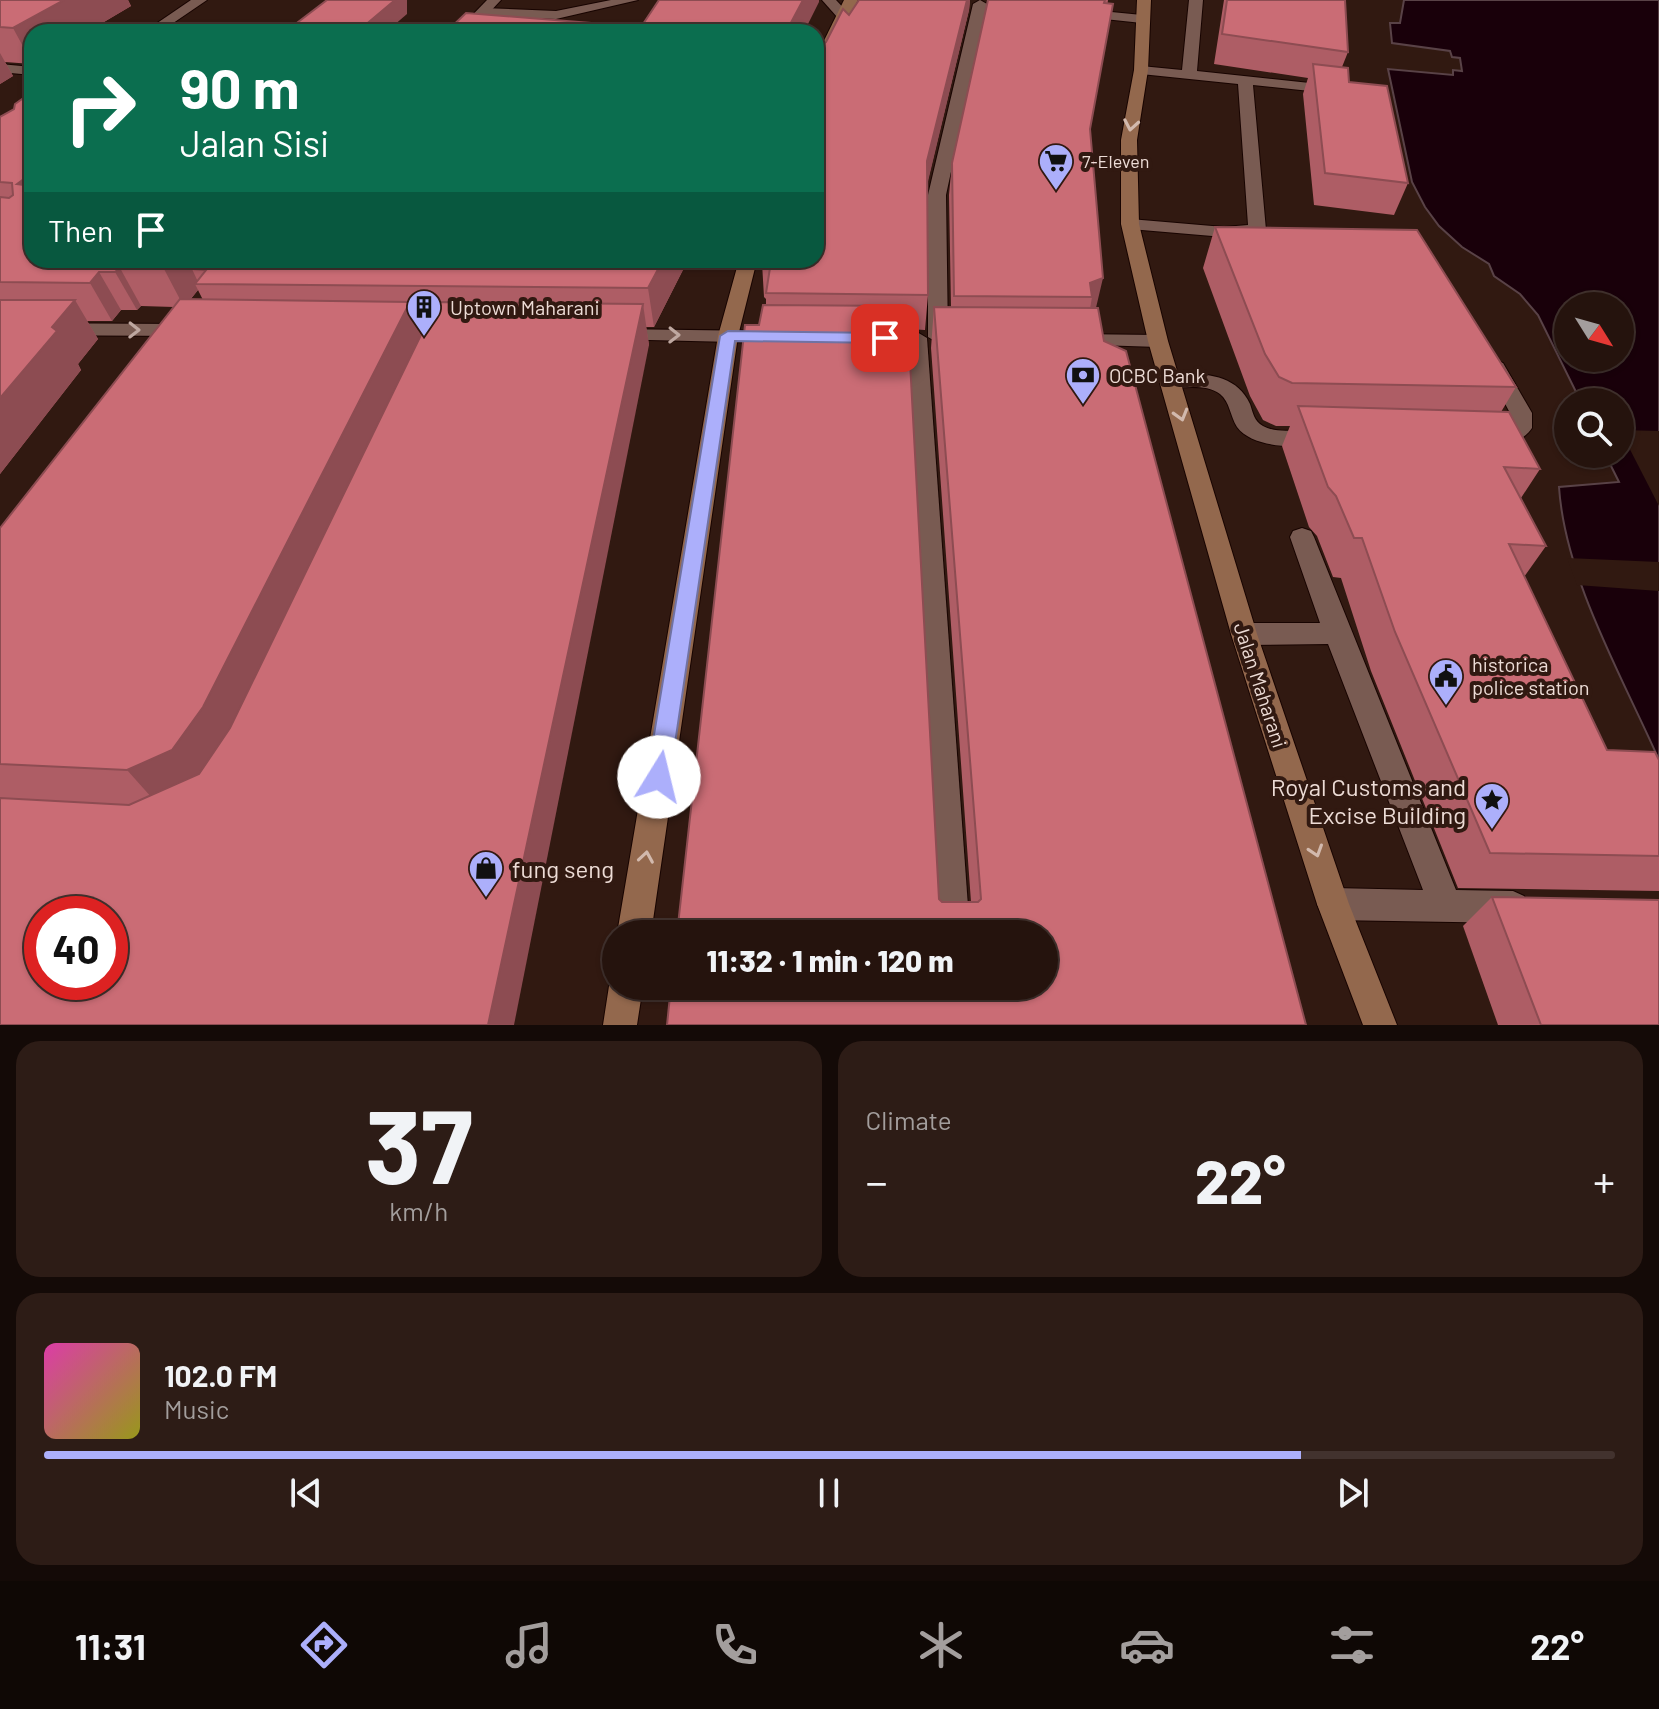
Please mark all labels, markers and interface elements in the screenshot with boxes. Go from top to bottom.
text: 90 m [180,53,300,120]
icon: right [48,56,152,160]
one-way arrow [1124,118,1141,131]
text: Jalan Sisi [180,121,329,164]
supermarket icon: 7-Eleven [1037,142,1075,192]
place label: 7-Eleven [1082,150,1150,172]
icon: arrive [129,208,173,252]
text: Then [48,212,113,248]
building icon: Uptown Maharani [405,288,443,338]
north arrow [1554,292,1634,372]
map controls [1554,292,1634,468]
place label: Uptown Maharani [450,295,600,319]
pin [851,304,919,372]
icon: arrive [863,316,907,360]
one-way arrow [128,321,141,339]
one-way arrow [668,327,681,344]
bank icon: OCBC Bank [1064,356,1102,406]
place label: OCBC Bank [1109,363,1206,387]
button: search [1554,388,1634,468]
one-way arrow [1172,407,1189,421]
street label: Jalan Maharani [1229,619,1293,751]
place label: historica police station [1472,652,1590,699]
public building icon: historica police station [1427,657,1465,707]
position arrow [617,735,701,819]
place label: Royal Customs and Excise Building [1271,772,1466,829]
place icon: Royal Customs and Excise Building [1473,781,1511,831]
one-way arrow [1306,843,1322,857]
shop icon: fung seng [467,849,505,899]
one-way arrow [637,850,654,864]
place label: fung seng [512,854,614,883]
speed limit sign: 40 [24,896,128,1000]
text: 11:32 · 1 min · 120 m [707,942,953,978]
text: 37 [365,1080,473,1205]
text: Climate [866,1104,952,1135]
text: 22° [1195,1144,1286,1216]
text: − [866,1154,888,1207]
text: + [1593,1154,1615,1207]
text: km/h [389,1195,448,1226]
text: 102.0 FM [164,1357,277,1393]
text: Music [164,1393,229,1424]
icon: previous [284,1471,328,1515]
icon: pause [807,1471,851,1515]
icon: next [1331,1471,1375,1515]
icon: directions [296,1617,352,1673]
icon: music [501,1617,557,1673]
icon: phone [707,1617,763,1673]
icon: climate [913,1617,969,1673]
icon: car [1119,1617,1175,1673]
icon: filters [1324,1617,1380,1673]
text: 11:31 [75,1624,146,1667]
text: 22° [1530,1624,1584,1667]

